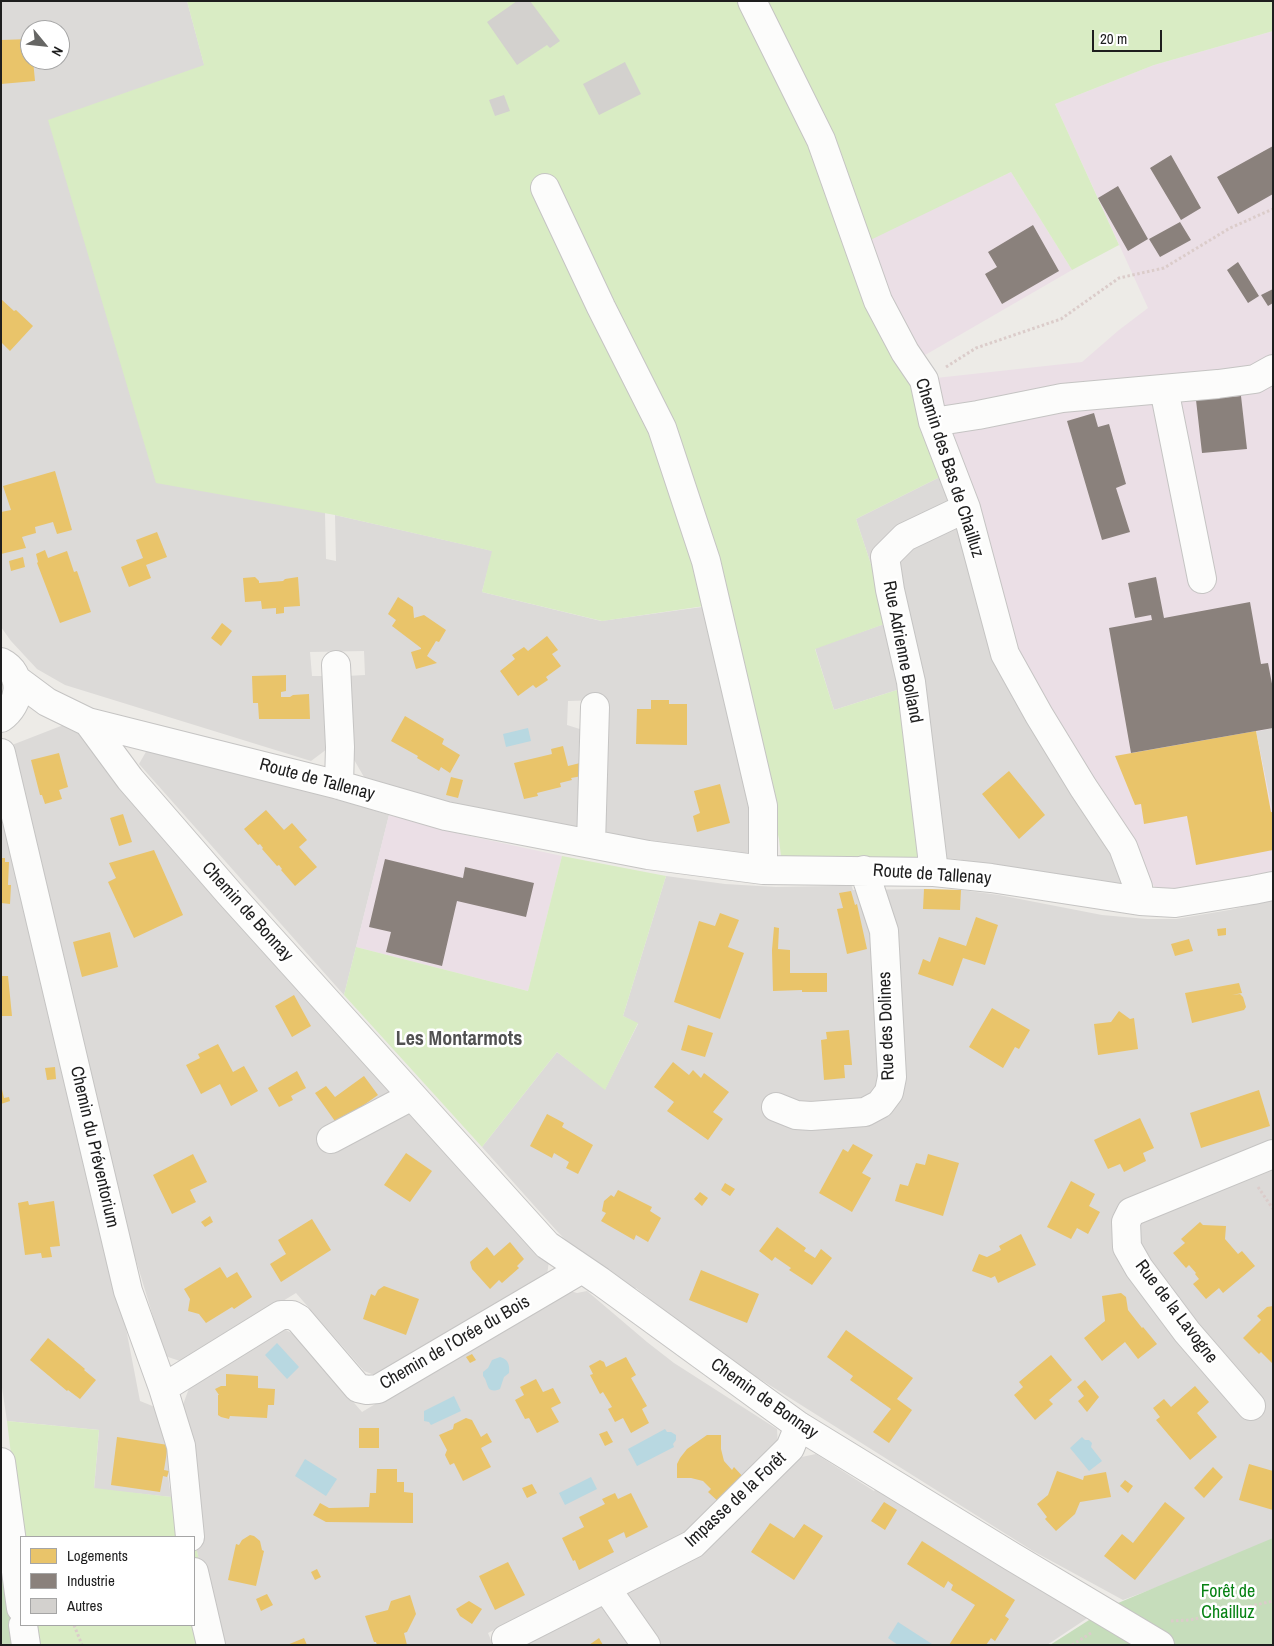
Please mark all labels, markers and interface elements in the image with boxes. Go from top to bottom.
north arrow [20,20,70,70]
scale bar [1094,20,1164,52]
text: 20 m [1100,28,1127,49]
text: N [47,44,67,59]
street label: Chemin des Bas de Chailluz [910,376,988,560]
street label: Rue Adrienne Bolland [878,579,926,725]
street label: Route de Tallenay [257,754,377,806]
street label: Chemin de Bonnay [197,858,297,966]
street label: Route de Tallenay [872,860,992,890]
street label: Rue des Dolines [874,971,900,1081]
district label: Les Montarmots [396,1028,522,1052]
street label: Chemin du Préventorium [65,1064,123,1230]
street label: Rue de la Lavogne [1130,1256,1222,1368]
street label: Chemin de l’Orée du Bois [376,1291,534,1395]
street label: Chemin de Bonnay [706,1354,822,1444]
street label: Impasse de la Forêt [681,1448,791,1552]
legend [20,1536,195,1626]
text: Logements [67,1545,128,1566]
text: Industrie [67,1570,115,1591]
park label: Forêt de Chailluz [1201,1581,1255,1624]
text: Autres [67,1595,103,1616]

